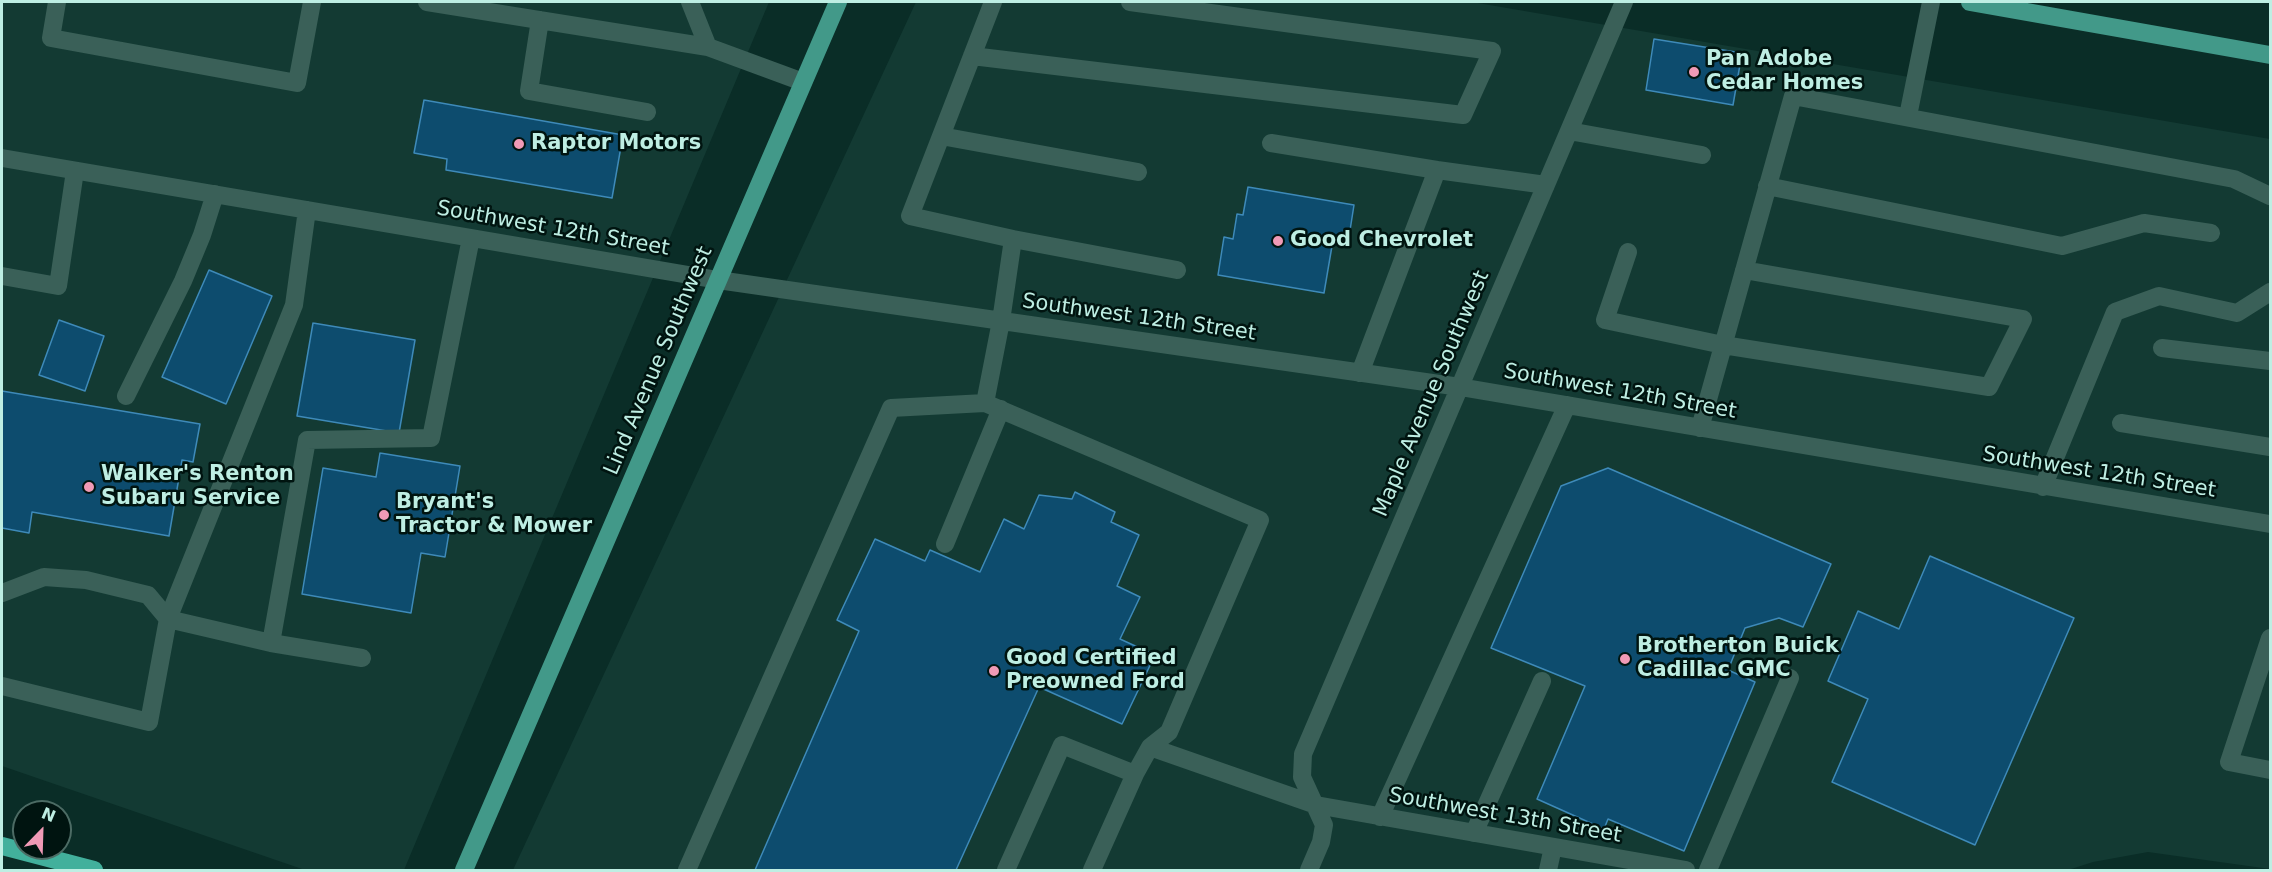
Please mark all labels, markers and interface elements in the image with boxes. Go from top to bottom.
place label: Pan Adobe Cedar Homes [1706,47,1863,97]
marker: Pan Adobe Cedar Homes [1687,65,1701,79]
place label: Raptor Motors [531,131,701,157]
marker: Raptor Motors [512,137,526,151]
street label: Southwest 12th Street [435,196,671,262]
place label: Good Chevrolet [1290,228,1473,254]
marker: Good Chevrolet [1271,234,1285,248]
street label: Lind Avenue Southwest [599,243,719,479]
street label: Maple Avenue Southwest [1369,267,1495,521]
street label: Southwest 12th Street [1021,289,1257,347]
street label: Southwest 12th Street [1502,359,1738,425]
street label: Southwest 12th Street [1981,442,2217,504]
place label: Walker's Renton Subaru Service [101,462,294,512]
marker: Walker's Renton Subaru Service [82,480,96,494]
place label: Bryant's Tractor & Mower [396,490,592,540]
marker: Bryant's Tractor & Mower [377,508,391,522]
place label: Brotherton Buick Cadillac GMC [1637,634,1839,684]
place label: Good Certified Preowned Ford [1006,646,1185,696]
marker: Brotherton Buick Cadillac GMC [1618,652,1632,666]
marker: Good Certified Preowned Ford [987,664,1001,678]
street label: Southwest 13th Street [1387,783,1623,849]
north arrow [12,800,72,860]
text: N [39,803,58,826]

